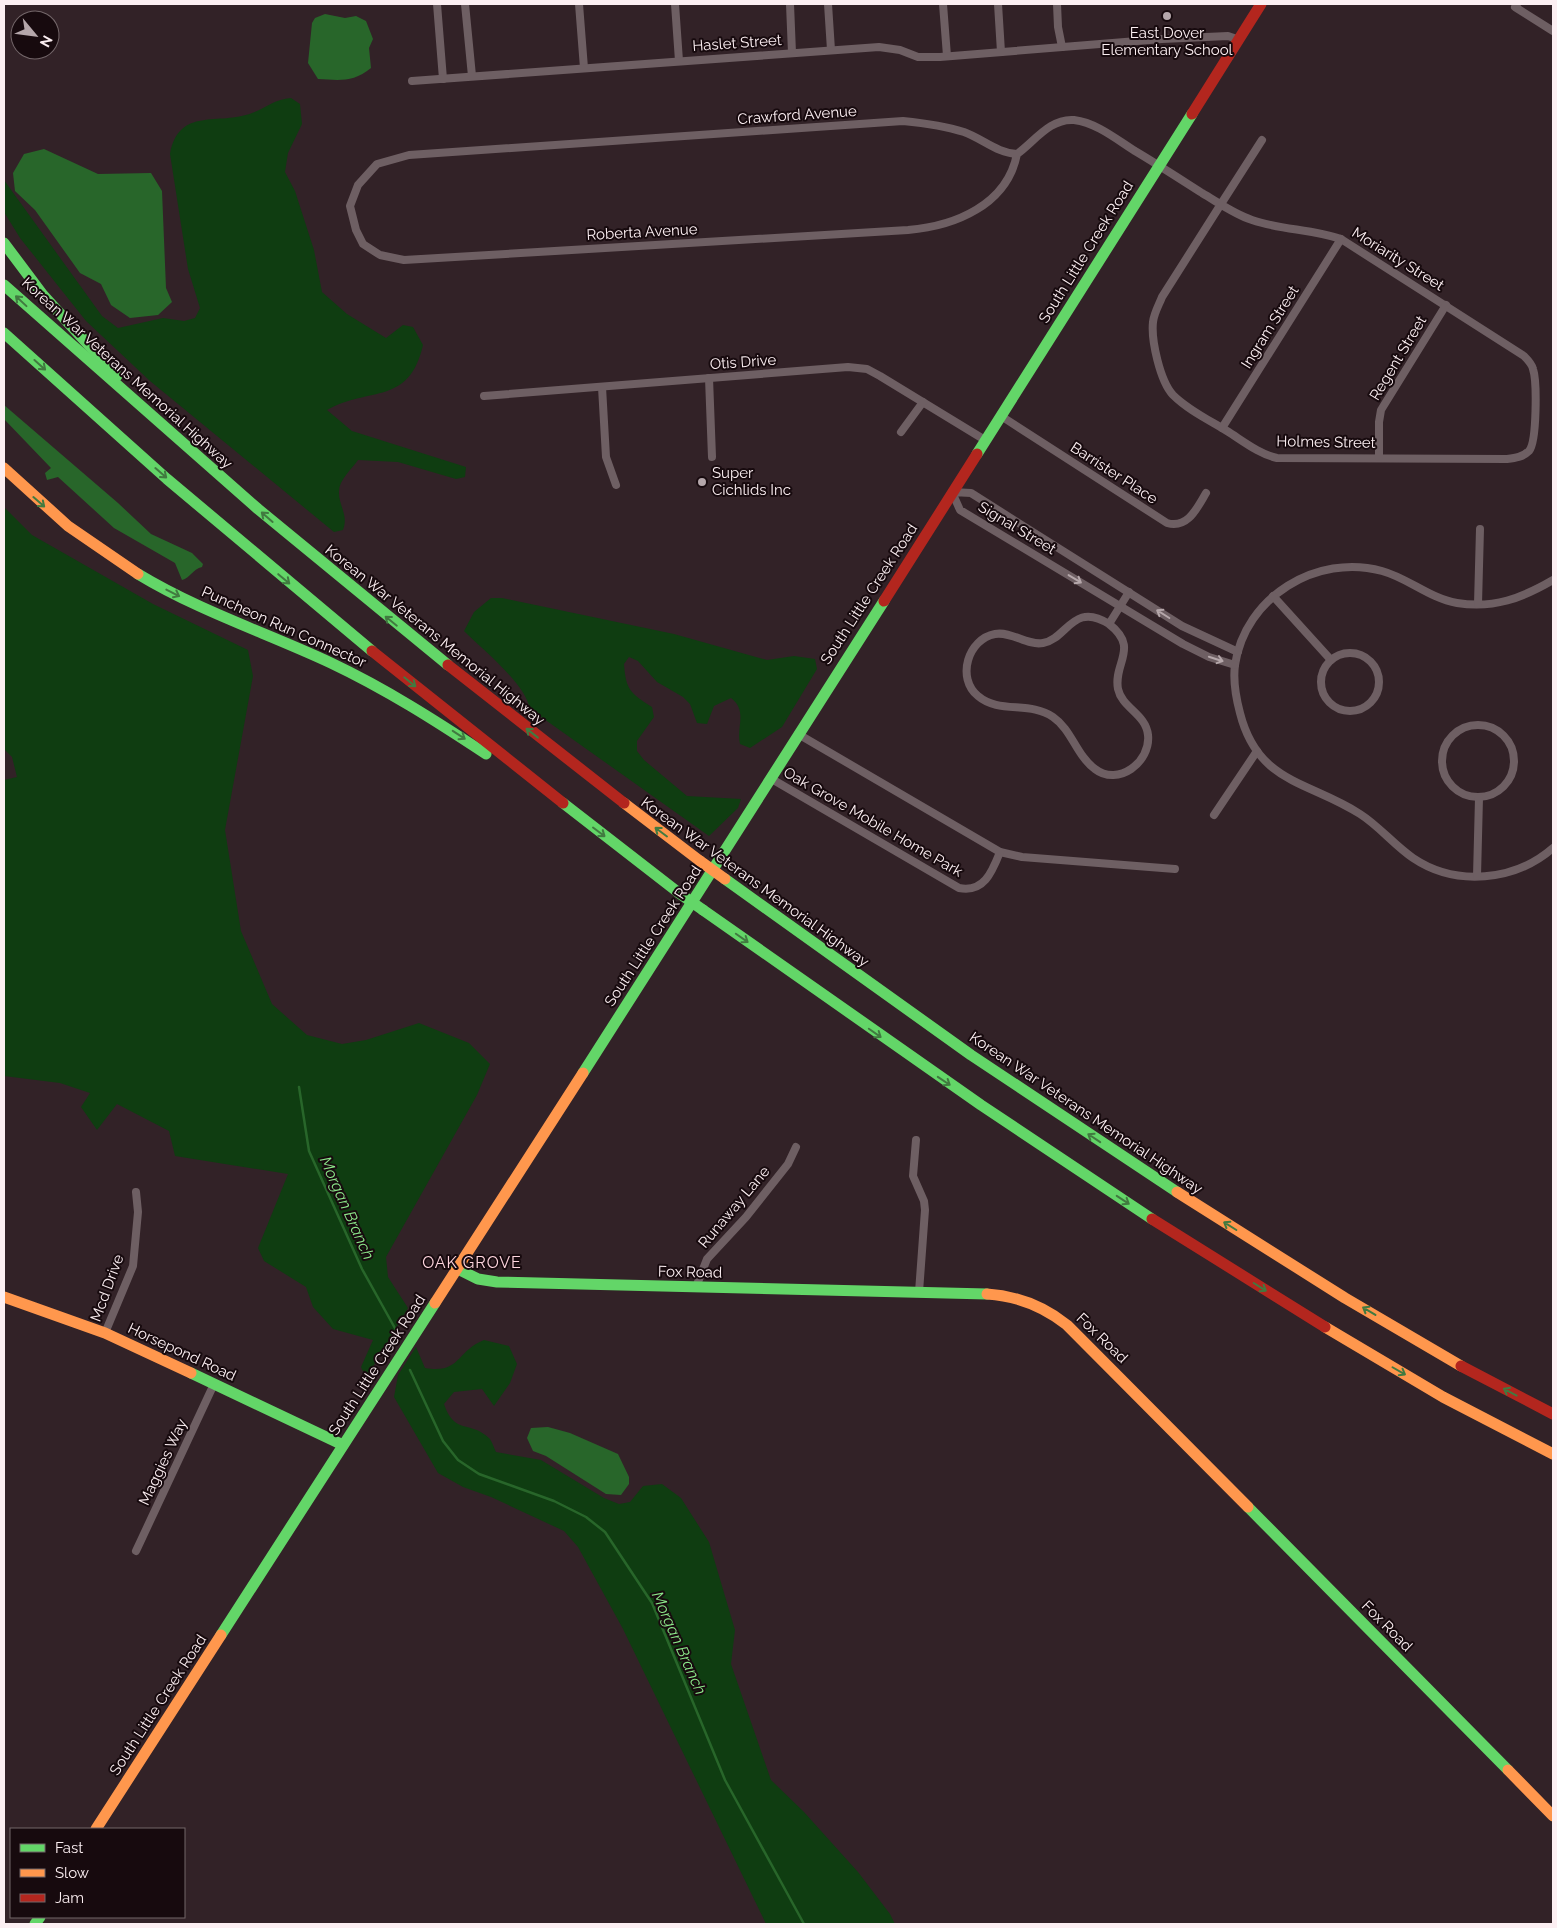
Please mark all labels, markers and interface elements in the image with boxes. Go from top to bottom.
north arrow [10,10,60,60]
marker: East Dover Elementary School [1161,10,1173,22]
place label: East Dover Elementary School [1101,24,1234,59]
street label: Haslet Street [692,31,782,55]
text: N [37,33,56,50]
street label: Crawford Avenue [737,102,858,128]
street label: South Little Creek Road [1035,178,1137,326]
street label: Roberta Avenue [586,220,698,244]
street label: Moriarity Street [1349,223,1447,295]
street label: Korean War Veterans Memorial Highway [18,274,236,472]
street label: Ingram Street [1237,282,1303,372]
one-way arrow [15,295,28,307]
street label: Regent Street [1366,312,1430,404]
street label: Otis Drive [709,351,777,373]
one-way arrow [33,360,46,371]
street label: Holmes Street [1276,432,1376,452]
street label: Barrister Place [1067,438,1161,508]
place label: Super Cichlids Inc [712,464,791,499]
one-way arrow [155,468,168,479]
marker: Super Cichlids Inc [696,476,708,488]
one-way arrow [33,496,46,507]
street label: Signal Street [975,498,1059,558]
one-way arrow [260,511,273,523]
street label: South Little Creek Road [817,520,921,668]
street label: Korean War Veterans Memorial Highway [322,541,548,729]
one-way arrow [278,574,291,585]
one-way arrow [1068,574,1082,584]
street label: Puncheon Run Connector [199,583,370,672]
one-way arrow [165,588,180,598]
one-way arrow [1157,609,1171,619]
one-way arrow [385,615,398,627]
one-way arrow [1208,655,1224,664]
one-way arrow [403,677,416,688]
one-way arrow [526,728,539,739]
one-way arrow [451,731,465,741]
street label: Oak Grove Mobile Home Park [780,763,966,881]
street label: Korean War Veterans Memorial Highway [638,793,872,971]
one-way arrow [592,826,605,837]
one-way arrow [654,827,668,837]
street label: South Little Creek Road [601,862,705,1010]
one-way arrow [735,933,749,943]
one-way arrow [868,1027,881,1038]
street label: Korean War Veterans Memorial Highway [966,1028,1206,1198]
one-way arrow [936,1076,950,1086]
one-way arrow [1087,1133,1101,1143]
water label: Morgan Branch [316,1153,378,1263]
street label: Runaway Lane [695,1162,774,1252]
one-way arrow [1115,1195,1129,1205]
one-way arrow [1223,1221,1237,1232]
street label: Mcd Drive [87,1252,128,1324]
district label: OAK GROVE [422,1253,522,1272]
street label: Fox Road [658,1262,722,1282]
one-way arrow [1252,1283,1266,1293]
street label: South Little Creek Road [325,1291,429,1439]
one-way arrow [1362,1306,1376,1316]
street label: Fox Road [1073,1309,1131,1367]
street label: Horsepond Road [125,1319,239,1385]
one-way arrow [1391,1367,1405,1377]
one-way arrow [1503,1386,1518,1396]
street label: Maggies Way [135,1416,191,1508]
water label: Morgan Branch [648,1588,710,1698]
street label: Fox Road [1358,1597,1416,1655]
street label: South Little Creek Road [106,1631,210,1779]
legend [10,1828,185,1918]
text: Fast [55,1839,83,1857]
text: Slow [55,1864,89,1882]
text: Jam [55,1889,84,1907]

